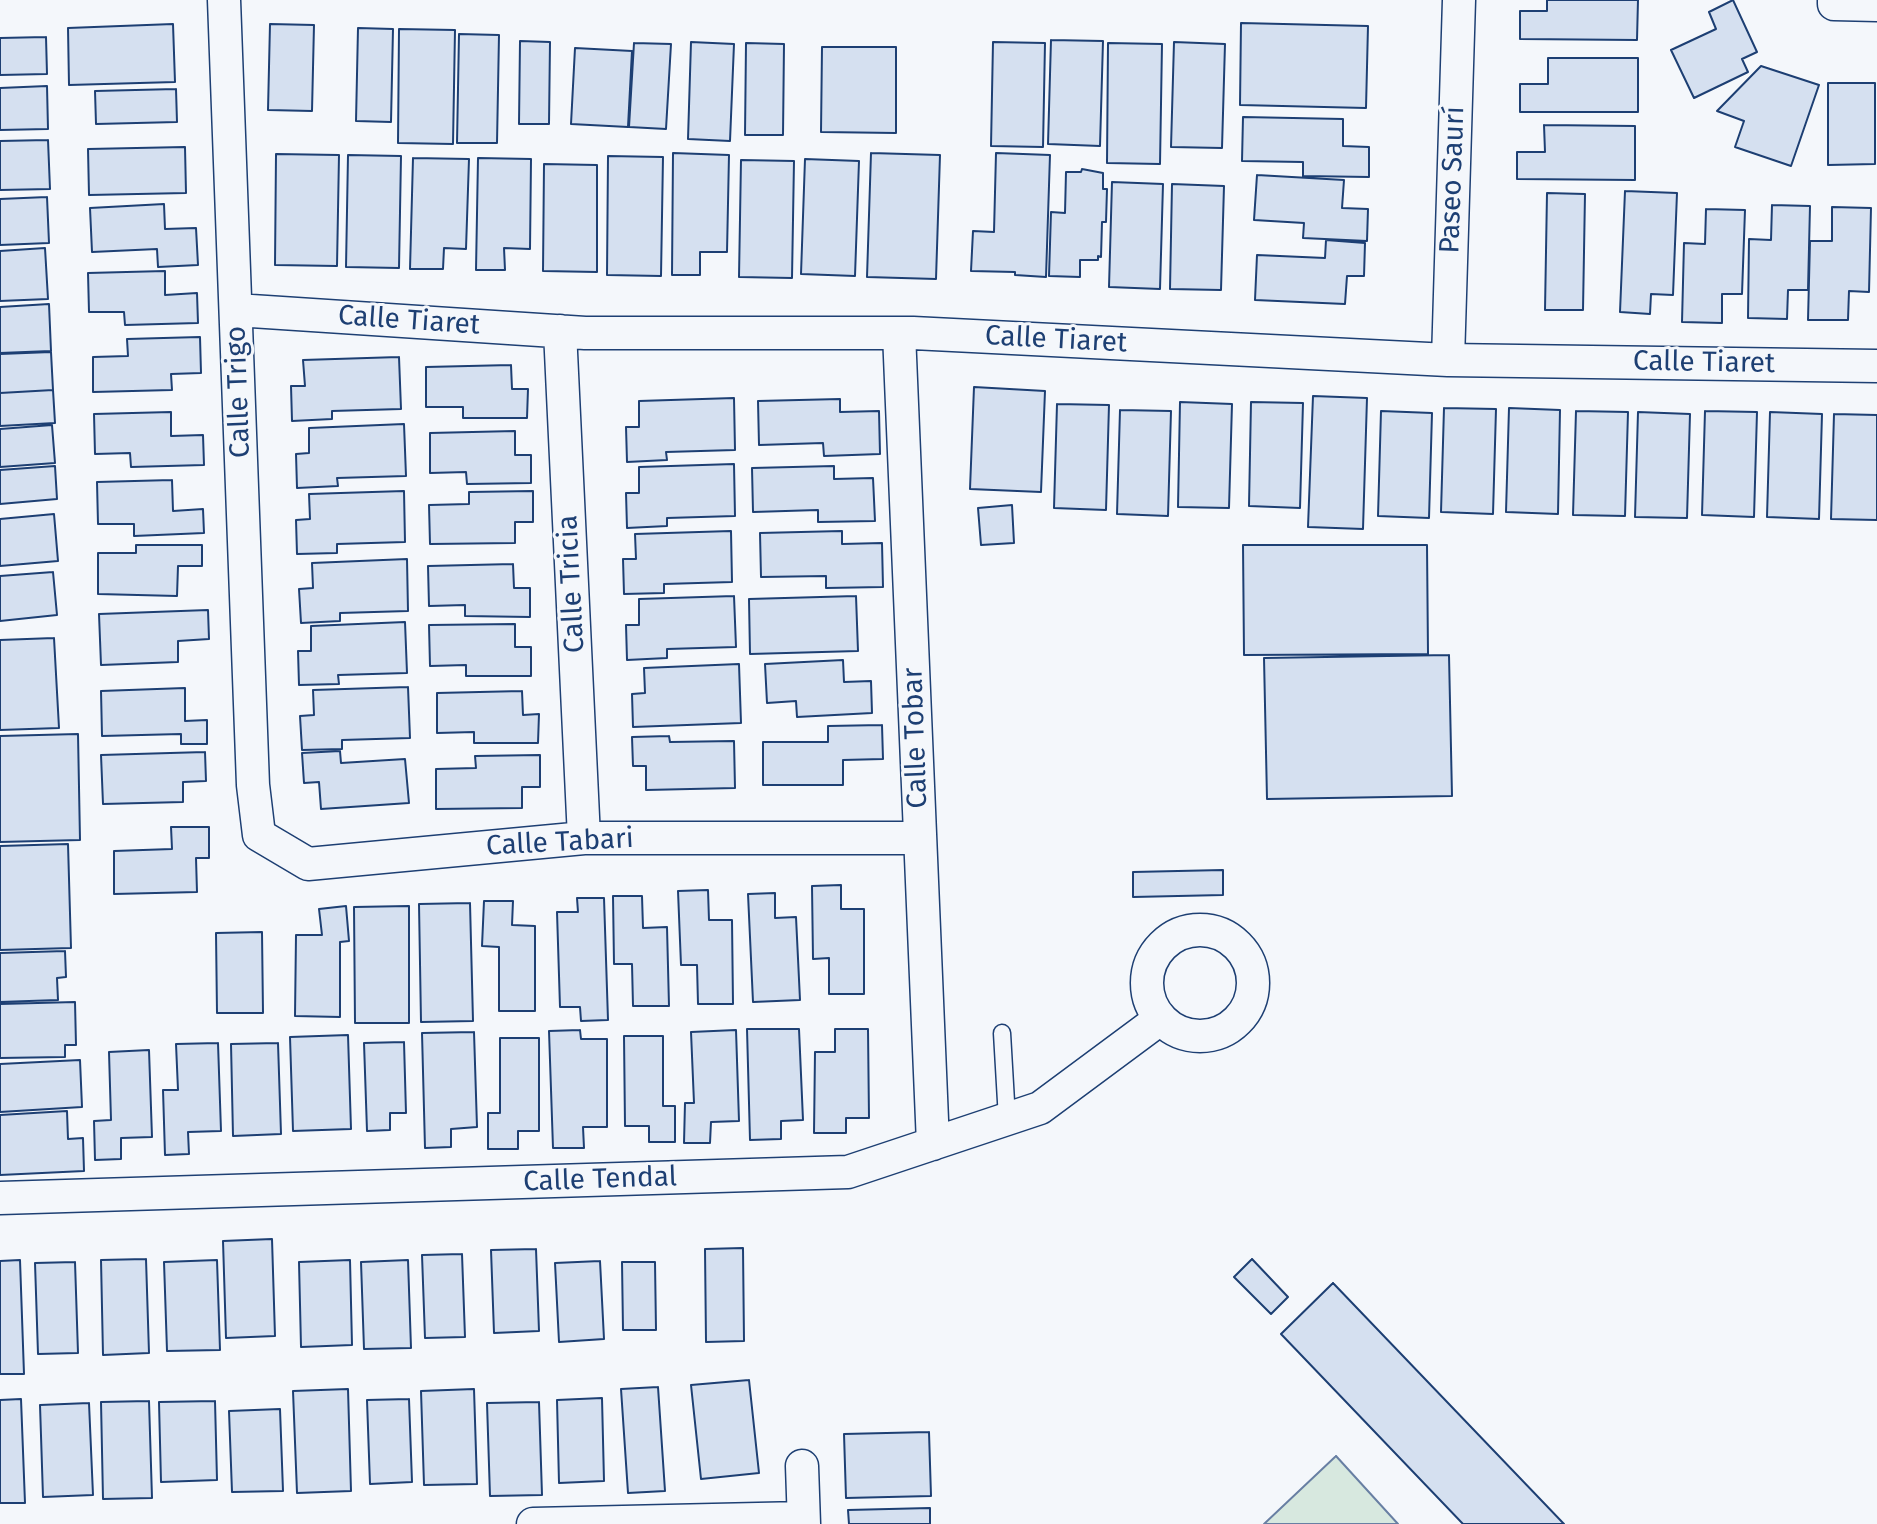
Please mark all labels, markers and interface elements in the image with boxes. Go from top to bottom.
street label: Paseo Saurí [1434,106,1472,254]
street label: Calle Tiaret [337,299,481,343]
street label: Calle Tiaret [984,320,1128,360]
street label: Calle Trigo [220,325,258,459]
street label: Calle Tiaret [1633,345,1775,381]
street label: Calle Tricia [552,514,592,654]
street label: Calle Tobar [897,667,935,809]
street label: Calle Tabari [485,822,635,864]
street label: Calle Tendal [523,1161,677,1199]

